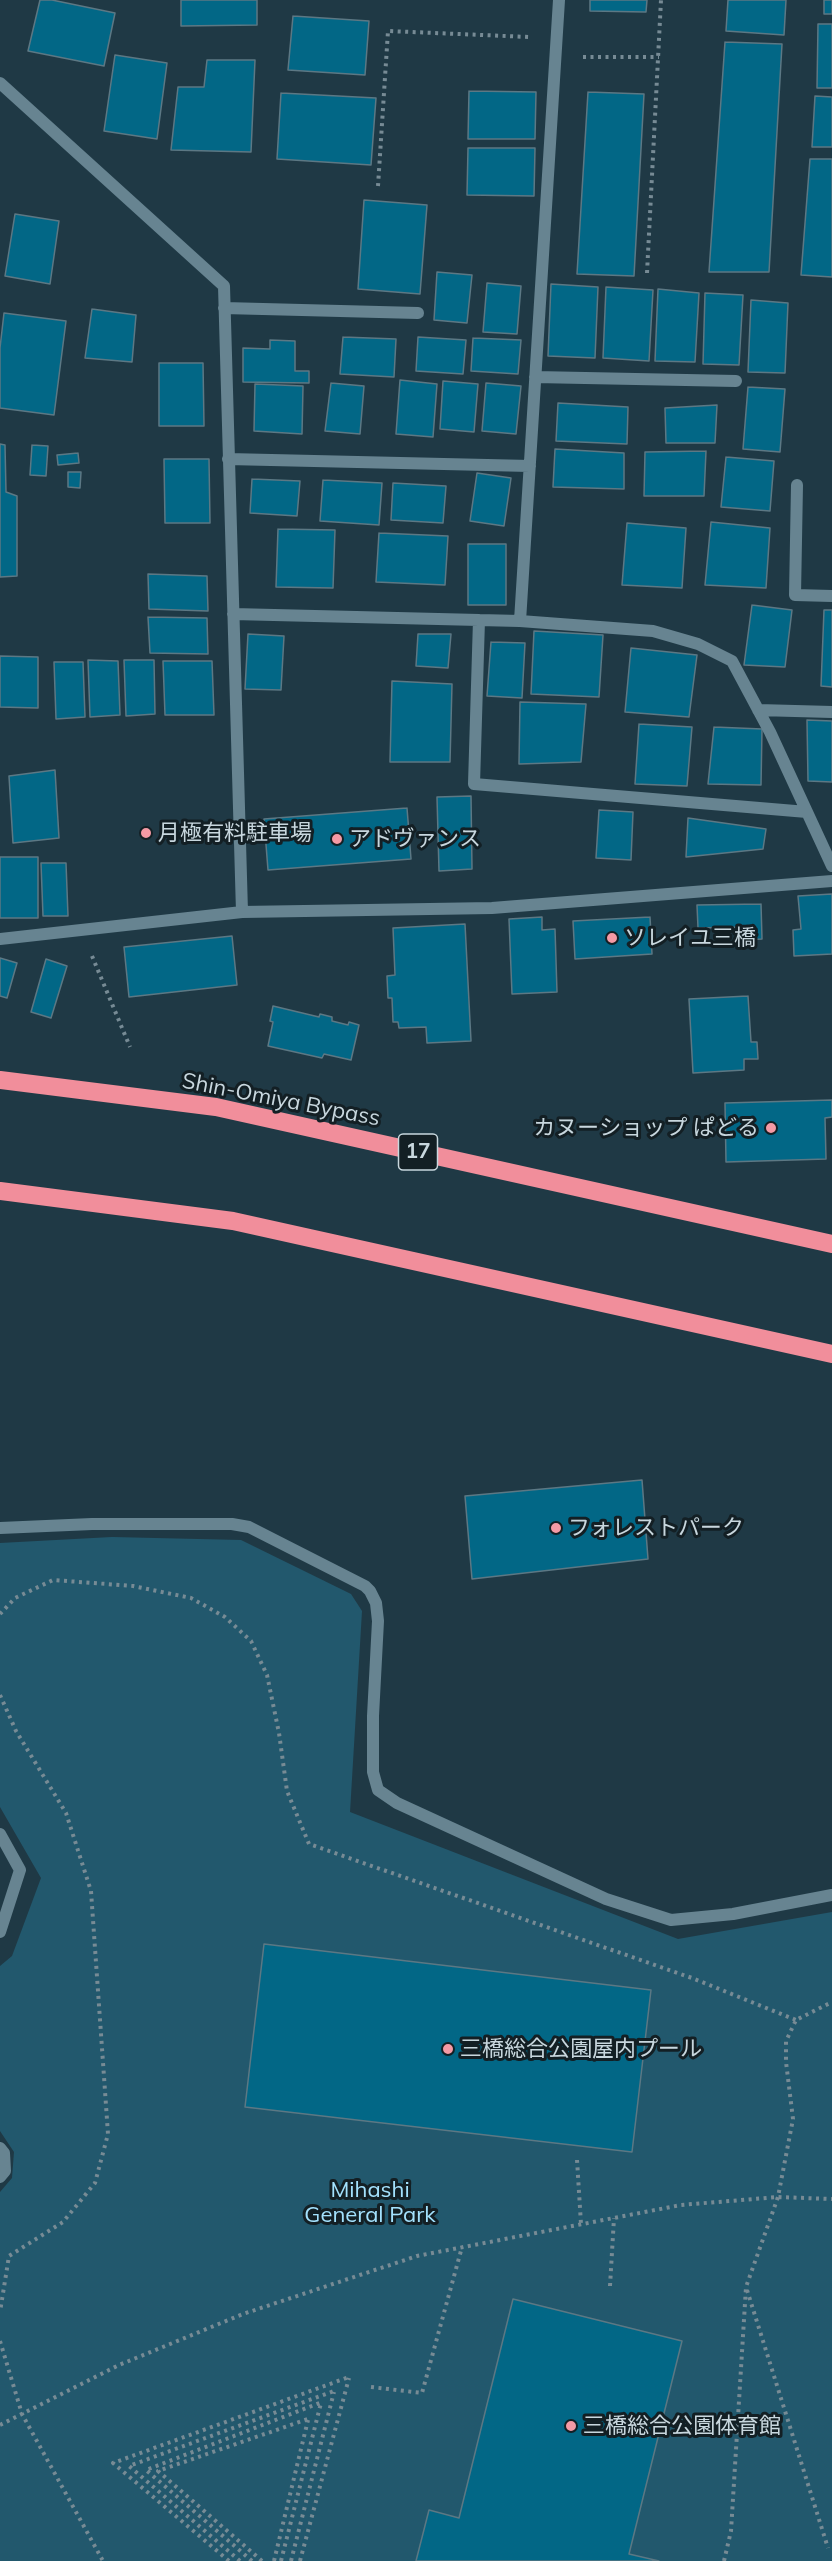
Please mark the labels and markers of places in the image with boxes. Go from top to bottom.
place label: 月極有料駐車場 [158,820,312,846]
marker: 月極有料駐車場 [139,826,153,840]
place label: アドヴァンス [349,826,481,852]
marker: アドヴァンス [330,832,344,846]
place label: ソレイユ三橋 [624,925,756,951]
marker: ソレイユ三橋 [605,931,619,945]
place label: カヌーショップ ぱどる [533,1115,759,1141]
marker: カヌーショップ ぱどる [764,1121,778,1135]
place label: フォレストパーク [568,1515,744,1541]
marker: フォレストパーク [549,1521,563,1535]
place label: 三橋総合公園屋内プール [460,2036,702,2062]
marker: 三橋総合公園屋内プール [441,2042,455,2056]
place label: 三橋総合公園体育館 [583,2413,781,2439]
marker: 三橋総合公園体育館 [564,2419,578,2433]

